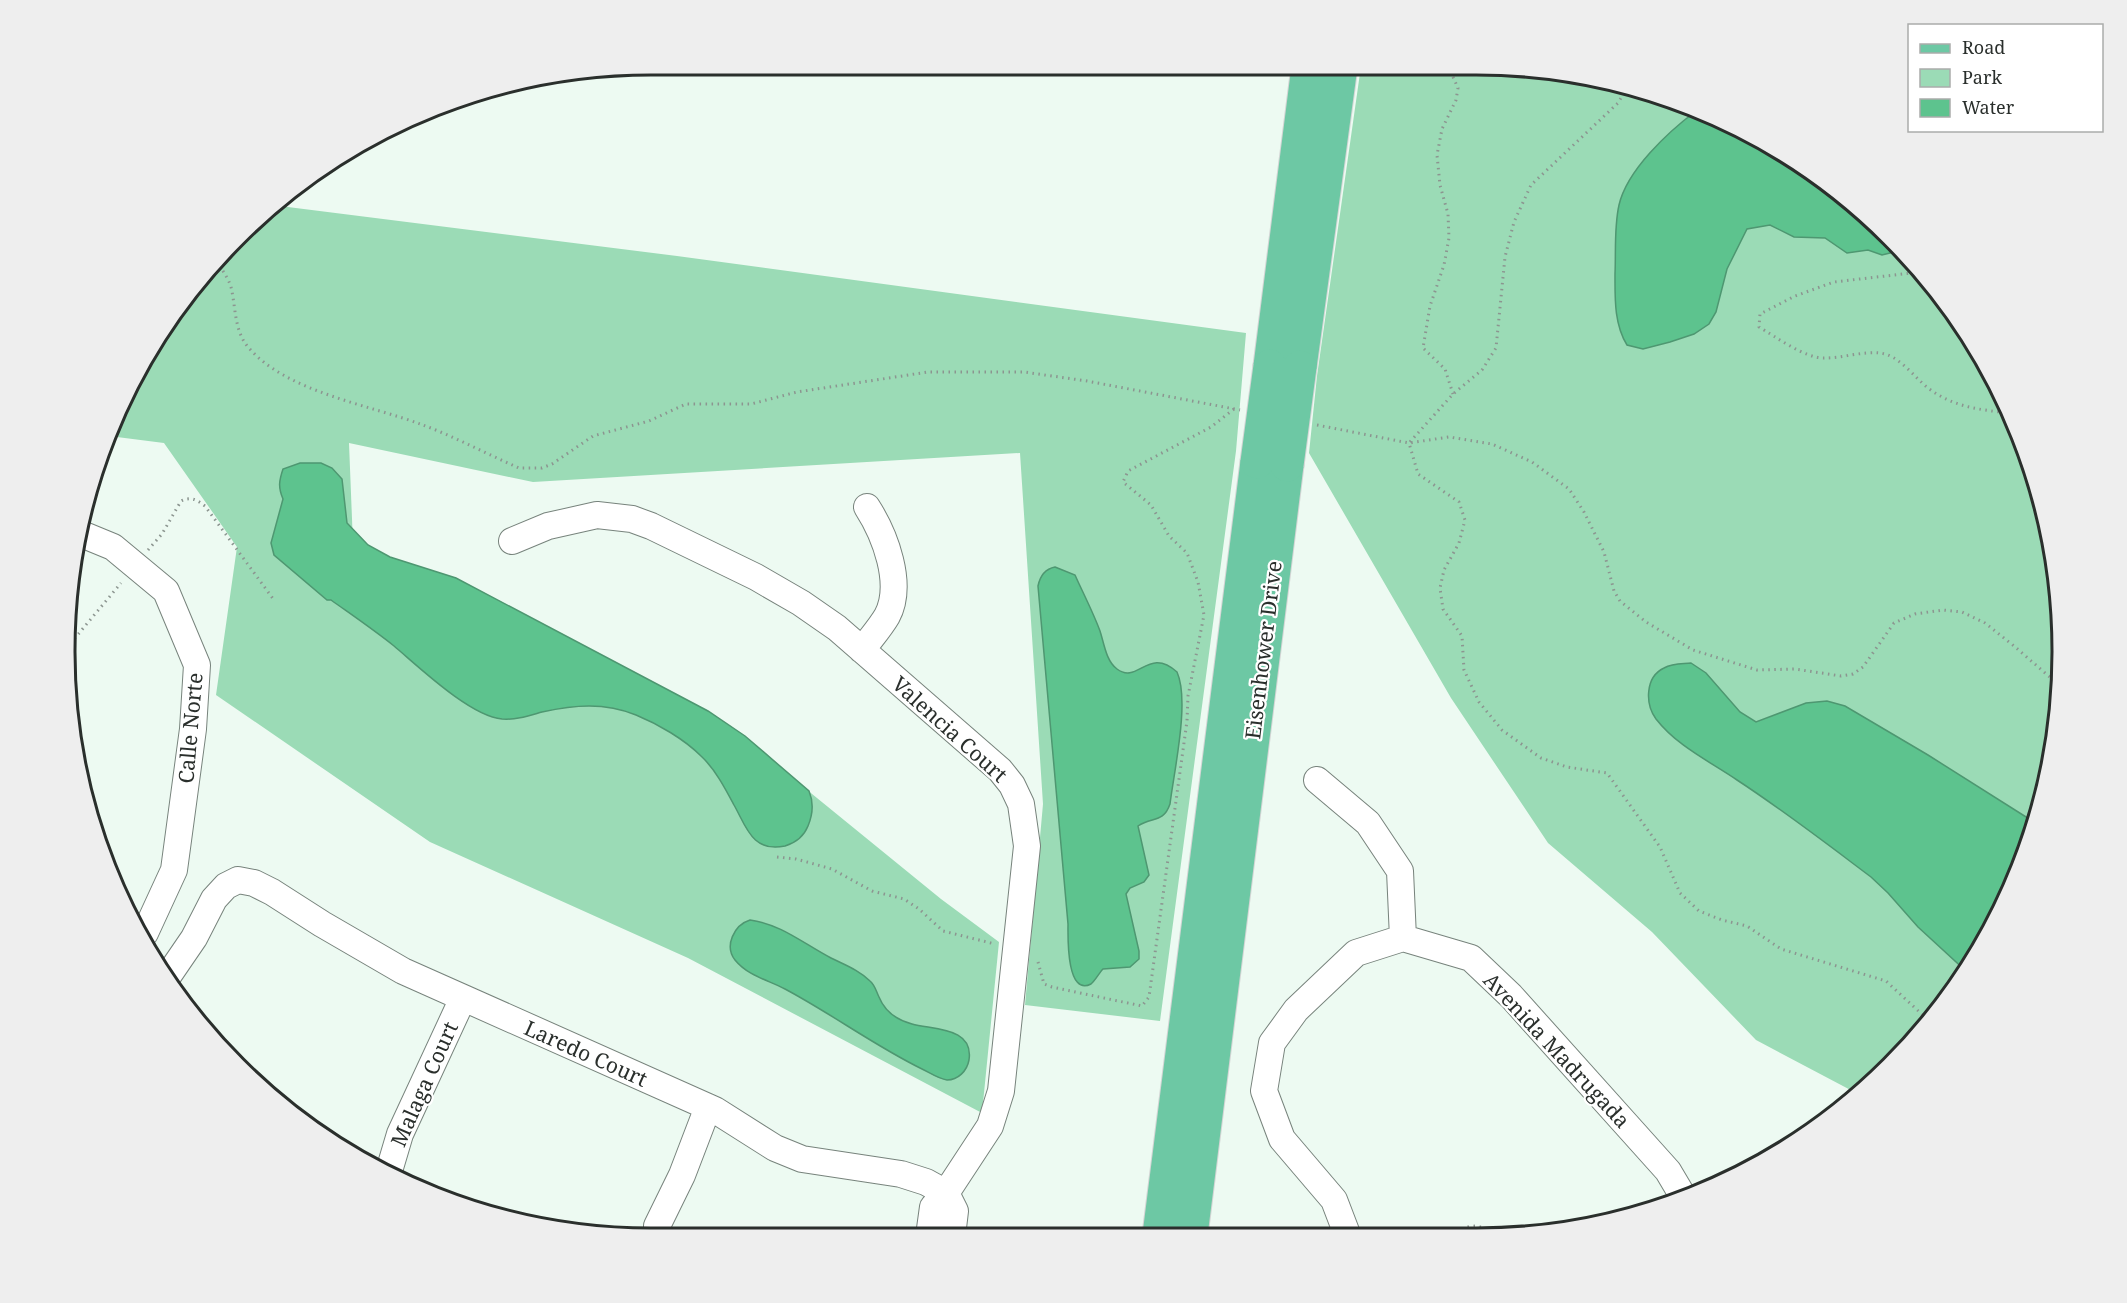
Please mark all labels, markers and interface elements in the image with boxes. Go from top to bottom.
legend [1908,24,2103,132]
text: Road [1962,35,2005,59]
text: Park [1962,65,2002,89]
text: Water [1962,95,2015,119]
street label: Eisenhower Drive [1238,559,1288,741]
street label: Valencia Court [886,670,1014,788]
street label: Calle Norte [171,671,209,785]
street label: Avenida Madrugada [1478,966,1636,1134]
street label: Laredo Court [520,1013,652,1093]
street label: Malaga Court [384,1017,464,1151]

